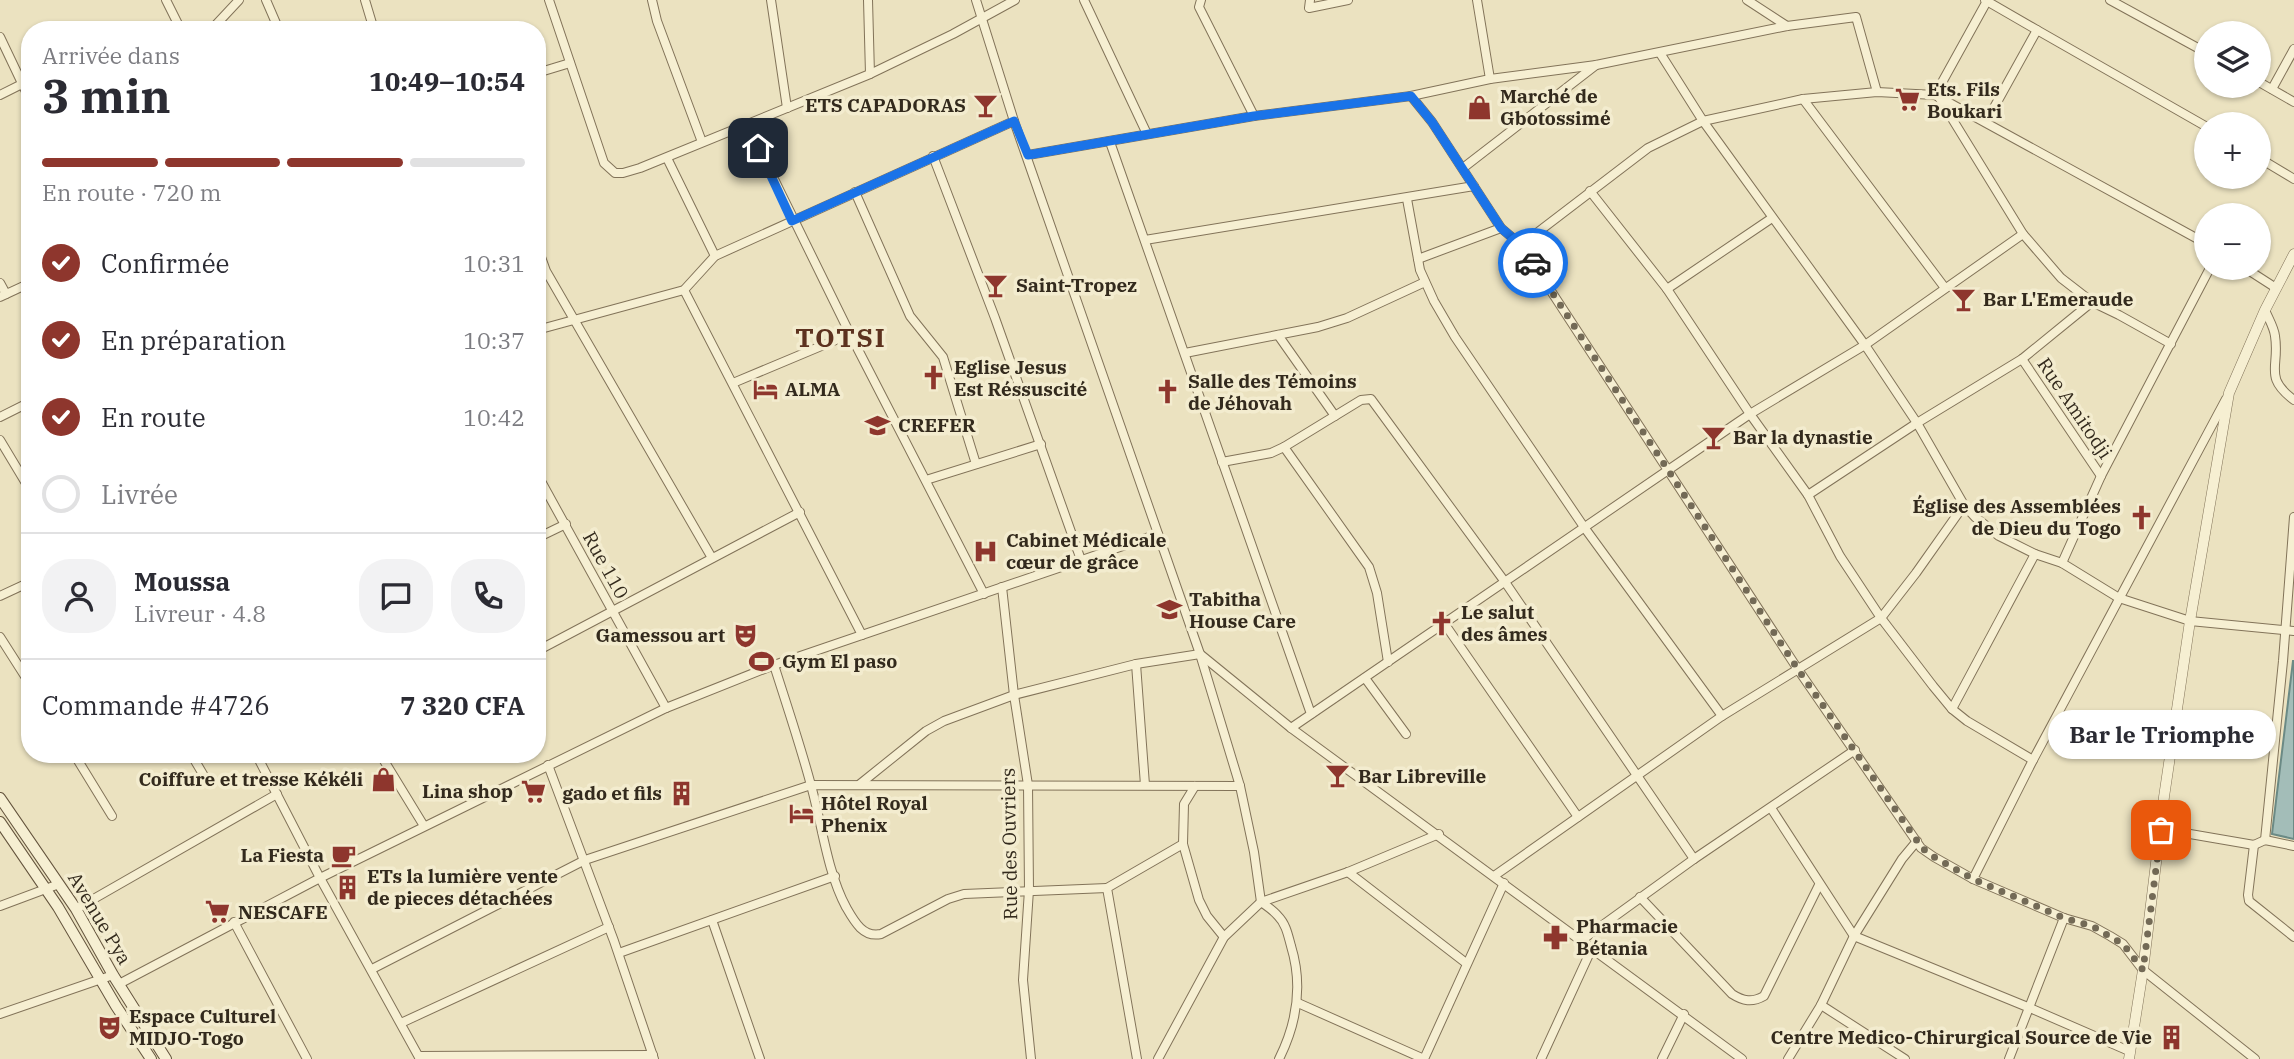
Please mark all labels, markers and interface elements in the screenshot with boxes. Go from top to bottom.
map controls [2194,21,2271,280]
button: layers [2194,21,2271,98]
text: Arrivée dans [42,40,180,70]
text: 10:49–10:54 [369,64,525,98]
text: 3 min [42,66,171,126]
place label: Ets. Fils Boukari [1927,77,2002,123]
place label: Marché de Gbotossimé [1500,84,1611,130]
supermarket icon: Ets. Fils Boukari [1893,86,1921,114]
bar icon: ETS CAPADORAS [972,91,1000,119]
place label: ETS CAPADORAS [805,93,966,117]
shop icon: Marché de Gbotossimé [1466,93,1494,121]
button: + [2194,112,2271,189]
pin [728,118,788,178]
icon: home [739,129,777,167]
text: En route · 720 m [42,177,221,207]
button: − [2194,203,2271,280]
courier [1498,228,1568,298]
icon: check [42,244,80,282]
icon: car [1514,244,1552,282]
text: Confirmée [101,246,230,280]
text: 10:31 [463,248,525,278]
bar icon: Saint-Tropez [982,271,1010,299]
place label: Saint-Tropez [1016,273,1137,297]
bar icon: Bar L'Emeraude [1949,285,1977,313]
place label: Bar L'Emeraude [1983,287,2134,311]
district label: TOTSI [795,320,887,354]
icon: check [42,321,80,359]
text: En préparation [101,323,286,357]
text: 10:37 [463,325,525,355]
street label: Rue Amitodji [2032,353,2118,463]
place label: Eglise Jesus Est Réssuscité [954,355,1088,401]
church icon: Eglise Jesus Est Réssuscité [920,364,948,392]
place label: Salle des Témoins de Jéhovah [1188,369,1357,415]
hotel icon: ALMA [751,375,779,403]
place label: ALMA [785,377,841,401]
church icon: Salle des Témoins de Jéhovah [1154,378,1182,406]
icon: check [42,398,80,436]
text: En route [101,400,206,434]
text: 10:42 [463,402,525,432]
school or university icon: CREFER [864,411,892,439]
place label: CREFER [898,413,976,437]
bar icon: Bar la dynastie [1699,423,1727,451]
place label: Bar la dynastie [1733,425,1873,449]
text: Livrée [101,477,178,511]
place label: Église des Assemblées de Dieu du Togo [1913,494,2121,540]
church icon: Église des Assemblées de Dieu du Togo [2127,503,2155,531]
street label: Rue 110 [578,527,634,603]
place label: Cabinet Médicale cœur de grâce [1006,528,1167,574]
hospital icon: Cabinet Médicale cœur de grâce [972,537,1000,565]
button: person [42,559,116,633]
button: chat [359,559,433,633]
button: phone [451,559,525,633]
text: Moussa [134,564,230,598]
place label: Tabitha House Care [1189,587,1296,633]
school or university icon: Tabitha House Care [1155,596,1183,624]
text: Livreur · 4.8 [134,598,266,628]
place label: Le salut des âmes [1461,600,1548,646]
church icon: Le salut des âmes [1427,609,1455,637]
theatre icon: Gamessou art [731,621,759,649]
place label: Gamessou art [595,623,725,647]
sports icon: Gym El paso [748,647,776,675]
place label: Gym El paso [782,649,897,673]
text: Commande #4726 [42,688,270,722]
text: 7 320 CFA [400,688,525,722]
callout: Bar le Triomphe [2047,711,2275,760]
text: Bar le Triomphe [2069,719,2255,749]
bar icon: Bar Libreville [1324,762,1352,790]
place label: Bar Libreville [1358,764,1486,788]
shop icon: Coiffure et tresse Kékéli [369,765,397,793]
place label: Coiffure et tresse Kékéli [138,767,363,791]
street label: Rue des Ouvriers [996,768,1022,920]
supermarket icon: Lina shop [519,777,547,805]
place label: Lina shop [422,779,513,803]
building icon: gado et fils [668,779,696,807]
place label: gado et fils [562,781,662,805]
place label: Hôtel Royal Phenix [821,791,928,837]
hotel icon: Hôtel Royal Phenix [787,800,815,828]
pin [2131,800,2191,860]
icon: bag [2142,811,2180,849]
cafe icon: La Fiesta [330,841,358,869]
place label: La Fiesta [241,843,324,867]
place label: ETs la lumière vente de pieces détachées [367,864,558,910]
street label: Avenue Pya [63,867,137,969]
building icon: ETs la lumière vente de pieces détachées [333,873,361,901]
supermarket icon: NESCAFE [204,898,232,926]
place label: NESCAFE [238,900,328,924]
place label: Pharmacie Bétania [1576,914,1678,960]
pharmacy icon: Pharmacie Bétania [1542,923,1570,951]
place label: Espace Culturel MIDJO-Togo [129,1004,276,1050]
theatre icon: Espace Culturel MIDJO-Togo [95,1013,123,1041]
building icon: Centre Medico-Chirurgical Source de Vie [2158,1023,2186,1051]
place label: Centre Medico-Chirurgical Source de Vie [1770,1025,2152,1049]

